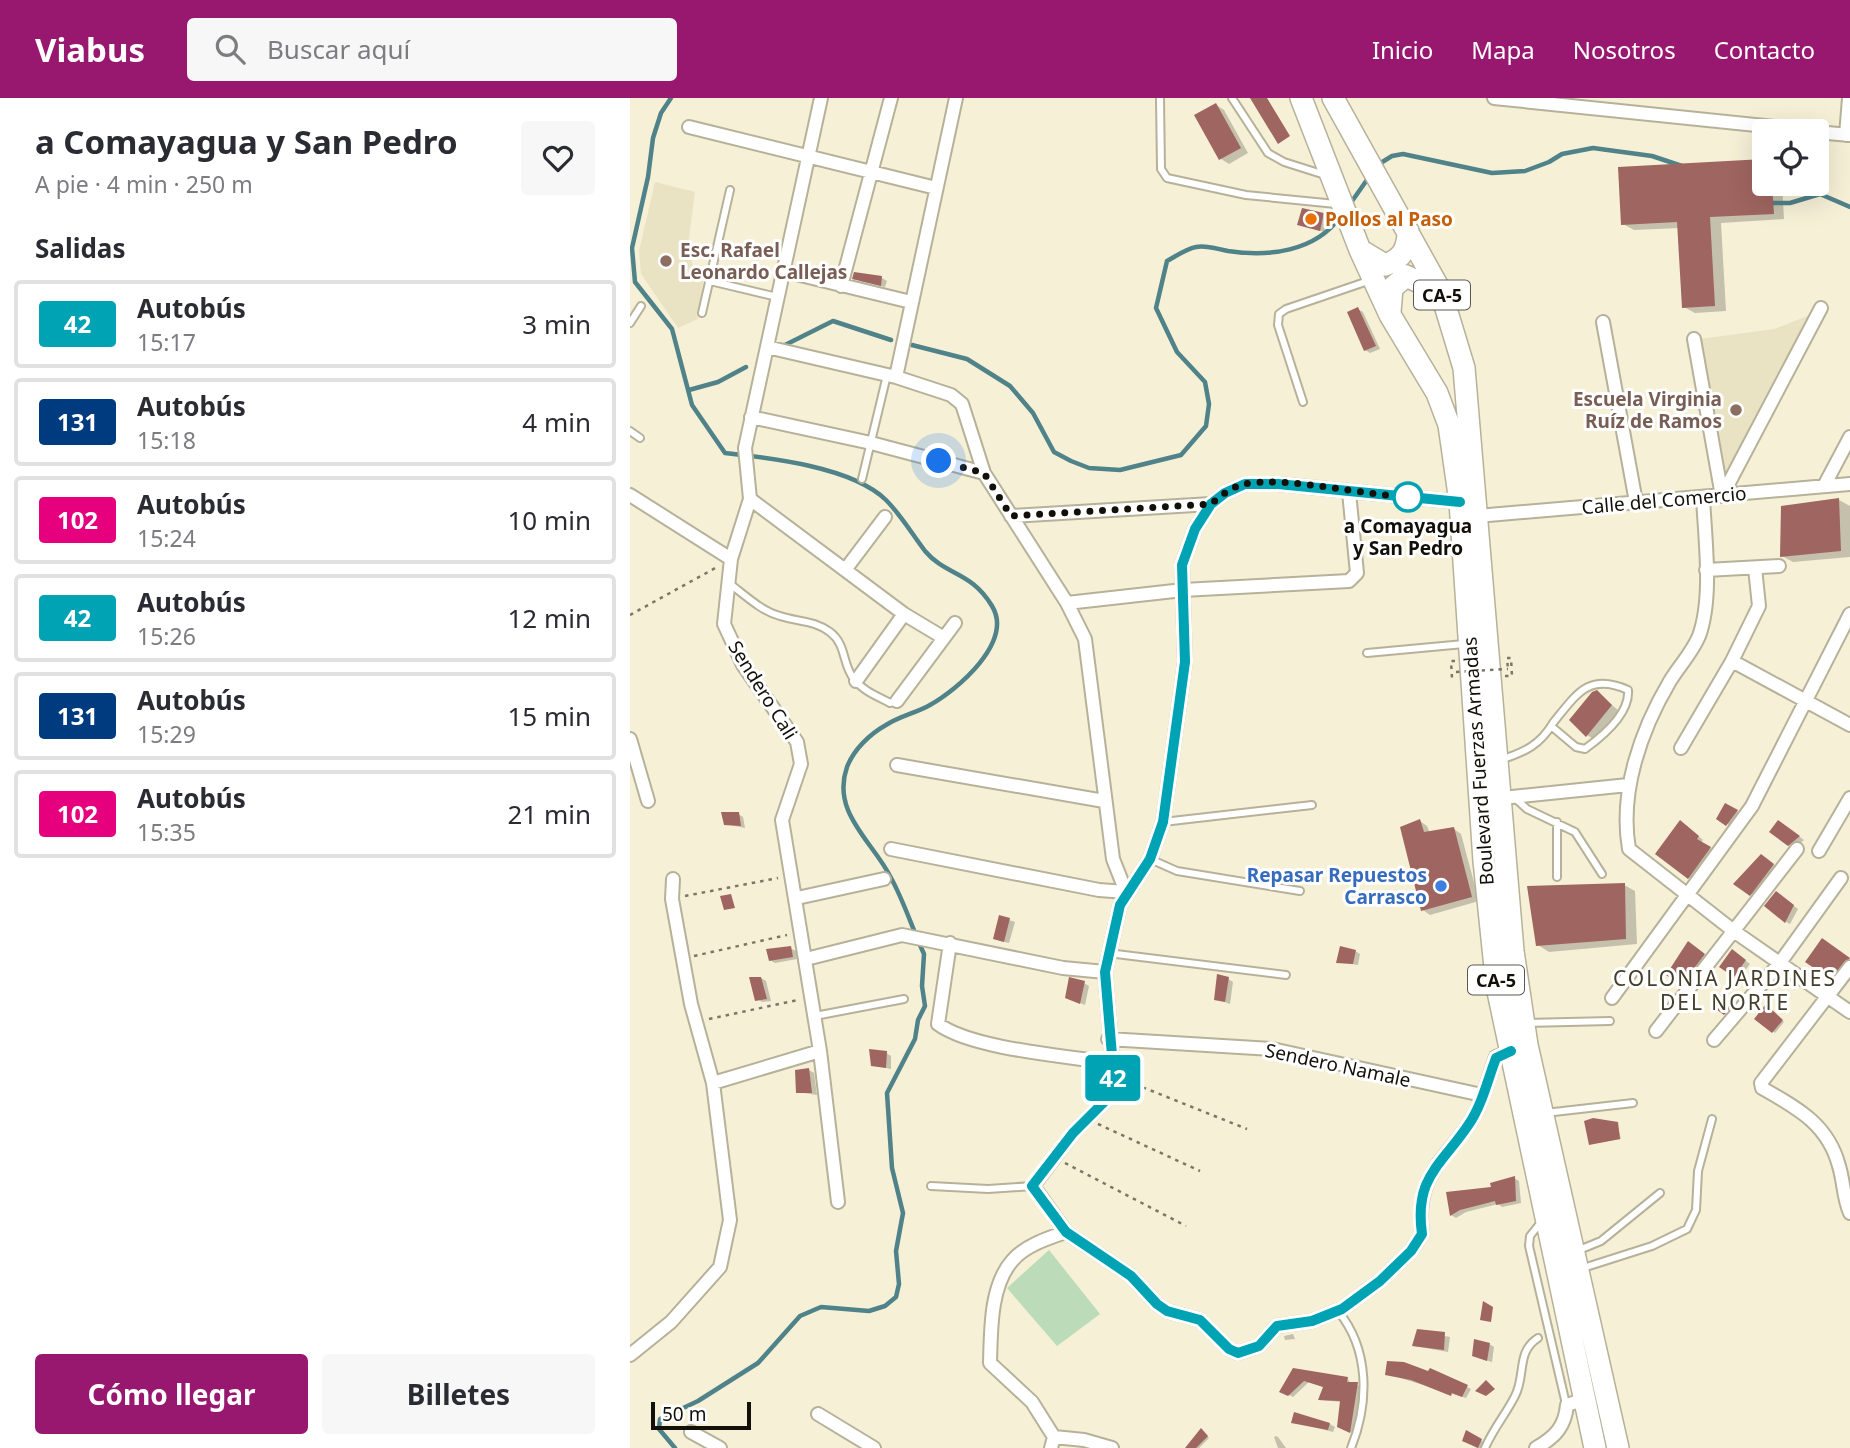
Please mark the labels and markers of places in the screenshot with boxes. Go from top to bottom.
place label: Pollos al Paso [1325,206,1453,232]
marker: Pollos al Paso [1303,211,1319,227]
place label: Esc. Rafael Leonardo Callejas [680,237,847,285]
marker: Esc. Rafael Leonardo Callejas [658,253,674,269]
place label: Escuela Virginia Ruíz de Ramos [1573,386,1722,434]
marker: Escuela Virginia Ruíz de Ramos [1728,402,1744,418]
marker: a Comayagua y San Pedro [1393,482,1423,512]
place label: a Comayagua y San Pedro [1344,513,1472,561]
place label: Repasar Repuestos Carrasco [1247,862,1427,910]
marker: Repasar Repuestos Carrasco [1433,878,1449,894]

